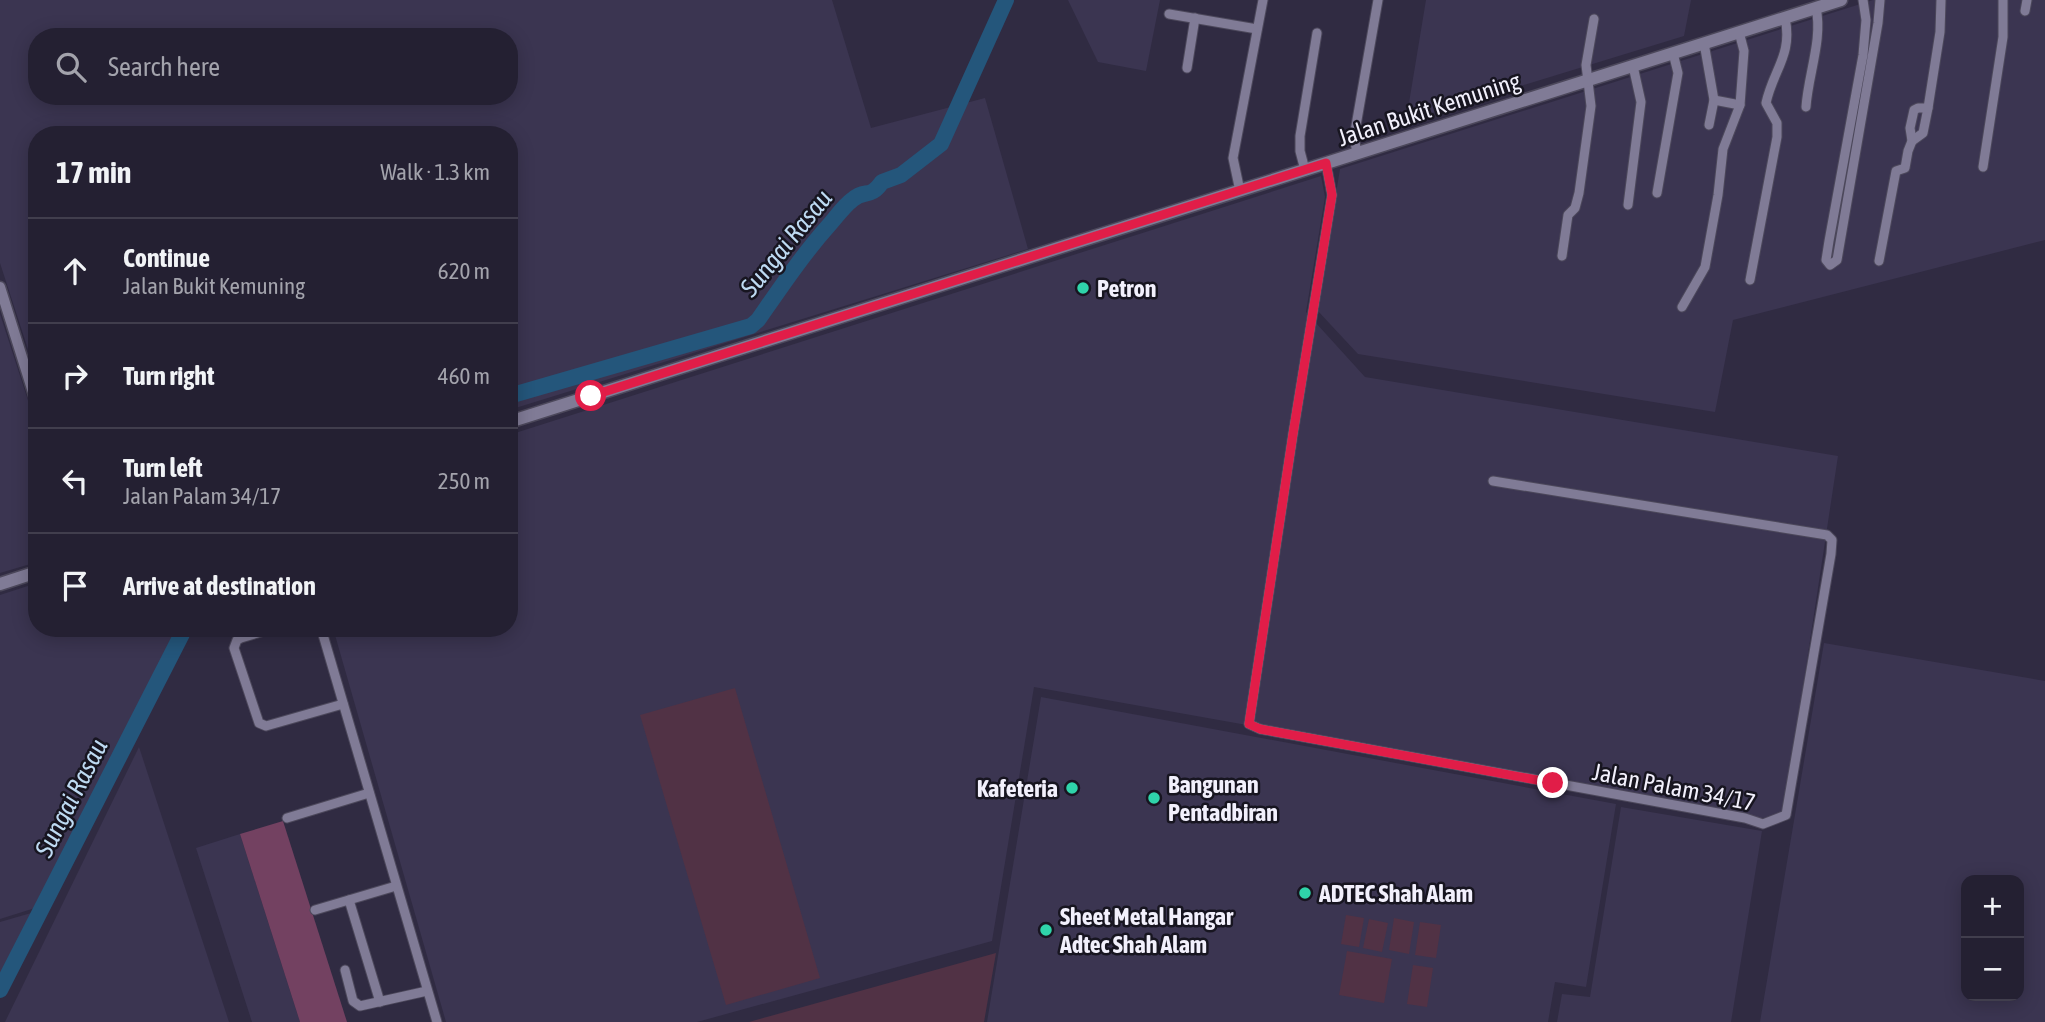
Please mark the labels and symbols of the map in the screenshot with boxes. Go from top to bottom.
street label: Jalan Bukit Kemuning [1334,67,1524,151]
water label: Sungai Rasau [733,184,838,303]
place label: Petron [1097,275,1156,302]
marker: Petron [1075,280,1091,296]
route start [575,380,606,411]
water label: Sungai Rasau [28,734,114,863]
street label: Jalan Palam 34/17 [1590,758,1758,816]
route end [1537,767,1568,798]
place label: Bangunan Pentadbiran [1168,771,1278,826]
place label: Kafeteria [977,775,1058,802]
marker: Kafeteria [1064,780,1080,796]
marker: Bangunan Pentadbiran [1146,790,1162,806]
place label: ADTEC Shah Alam [1318,880,1473,907]
marker: ADTEC Shah Alam [1297,885,1313,901]
place label: Sheet Metal Hangar Adtec Shah Alam [1059,903,1234,958]
marker: Sheet Metal Hangar Adtec Shah Alam [1038,922,1054,938]

